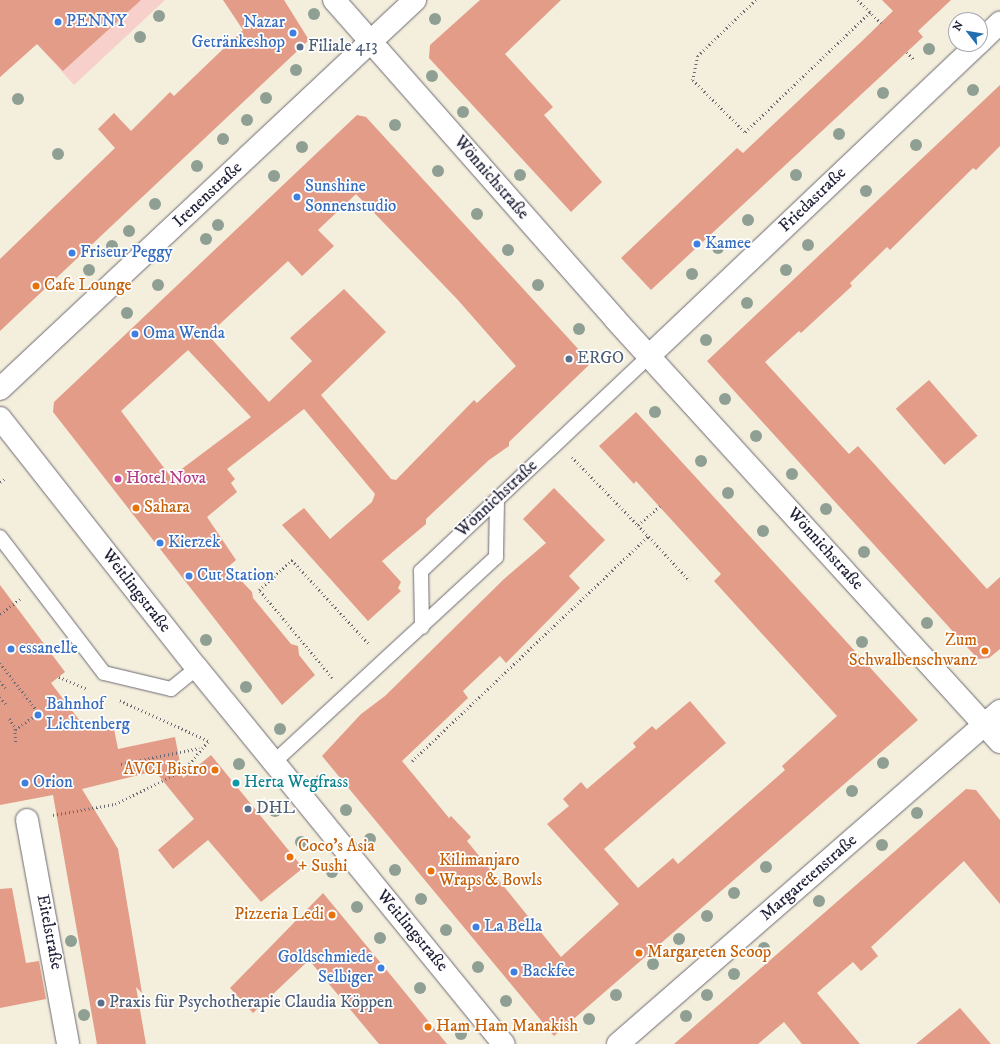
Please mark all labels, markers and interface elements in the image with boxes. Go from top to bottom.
place label: PENNY [66,12,127,32]
north arrow [948,12,988,52]
place label: Nazar Getränkeshop [192,13,285,53]
marker: PENNY [53,17,63,27]
text: N [950,19,967,34]
marker: Nazar Getränkeshop [288,28,298,38]
place label: Filiale 413 [308,37,378,57]
marker: Filiale 413 [295,42,305,52]
street label: Wönnichstraße [449,132,533,224]
street label: Irenenstraße [169,158,247,232]
street label: Friedastraße [775,163,851,237]
place label: Sunshine Sonnenstudio [305,177,396,217]
marker: Sunshine Sonnenstudio [292,192,302,202]
place label: Kamee [705,234,751,254]
marker: Kamee [692,239,702,249]
place label: Friseur Peggy [80,243,173,263]
marker: Friseur Peggy [67,248,77,258]
place label: Cafe Lounge [44,276,131,296]
marker: Cafe Lounge [31,281,41,291]
place label: Oma Wenda [143,324,225,344]
marker: Oma Wenda [130,329,140,339]
place label: ERGO [577,349,624,369]
marker: ERGO [564,354,574,364]
street label: Wönnichstraße [452,456,542,542]
place label: Hotel Nova [126,469,206,489]
marker: Hotel Nova [113,474,123,484]
place label: Sahara [144,498,190,518]
marker: Sahara [131,503,141,513]
street label: Wönnichstraße [783,504,867,594]
place label: Kierzek [168,533,221,553]
marker: Kierzek [155,538,165,548]
street label: Weitlingstraße [97,545,175,637]
place label: Cut Station [197,566,274,586]
marker: Cut Station [184,571,194,581]
place label: Zum Schwalbenschwanz [849,631,977,671]
place label: essanelle [19,639,78,659]
marker: essanelle [6,644,16,654]
marker: Zum Schwalbenschwanz [980,646,990,656]
place label: Bahnhof Lichtenberg [46,695,130,735]
marker: Bahnhof Lichtenberg [33,710,43,720]
place label: AVCI Bistro [123,760,207,780]
marker: AVCI Bistro [210,765,220,775]
place label: Orion [33,773,73,793]
place label: Herta Wegfrass [244,773,348,793]
marker: Orion [20,778,30,788]
marker: Herta Wegfrass [231,778,241,788]
place label: DHL [256,799,295,819]
marker: DHL [243,804,253,814]
street label: Margaretenstraße [757,831,861,925]
place label: Coco's Asia + Sushi [298,837,375,877]
place label: Kilimanjaro Wraps & Bowls [439,851,542,891]
marker: Coco's Asia + Sushi [285,852,295,862]
marker: Kilimanjaro Wraps & Bowls [426,866,436,876]
street label: Weitlingstraße [372,886,452,976]
street label: Eitelstraße [32,893,66,971]
place label: Pizzeria Ledi [234,905,324,925]
marker: Pizzeria Ledi [327,910,337,920]
place label: La Bella [484,917,542,937]
marker: La Bella [471,922,481,932]
place label: Margareten Scoop [647,943,771,963]
place label: Goldschmiede Selbiger [278,948,373,988]
marker: Margareten Scoop [634,948,644,958]
place label: Backfee [522,962,575,982]
marker: Goldschmiede Selbiger [376,963,386,973]
marker: Backfee [509,967,519,977]
place label: Praxis für Psychotherapie Claudia Köppen [109,993,393,1013]
marker: Praxis für Psychotherapie Claudia Köppen [96,998,106,1008]
place label: Ham Ham Manakish [436,1017,578,1037]
marker: Ham Ham Manakish [423,1022,433,1032]

